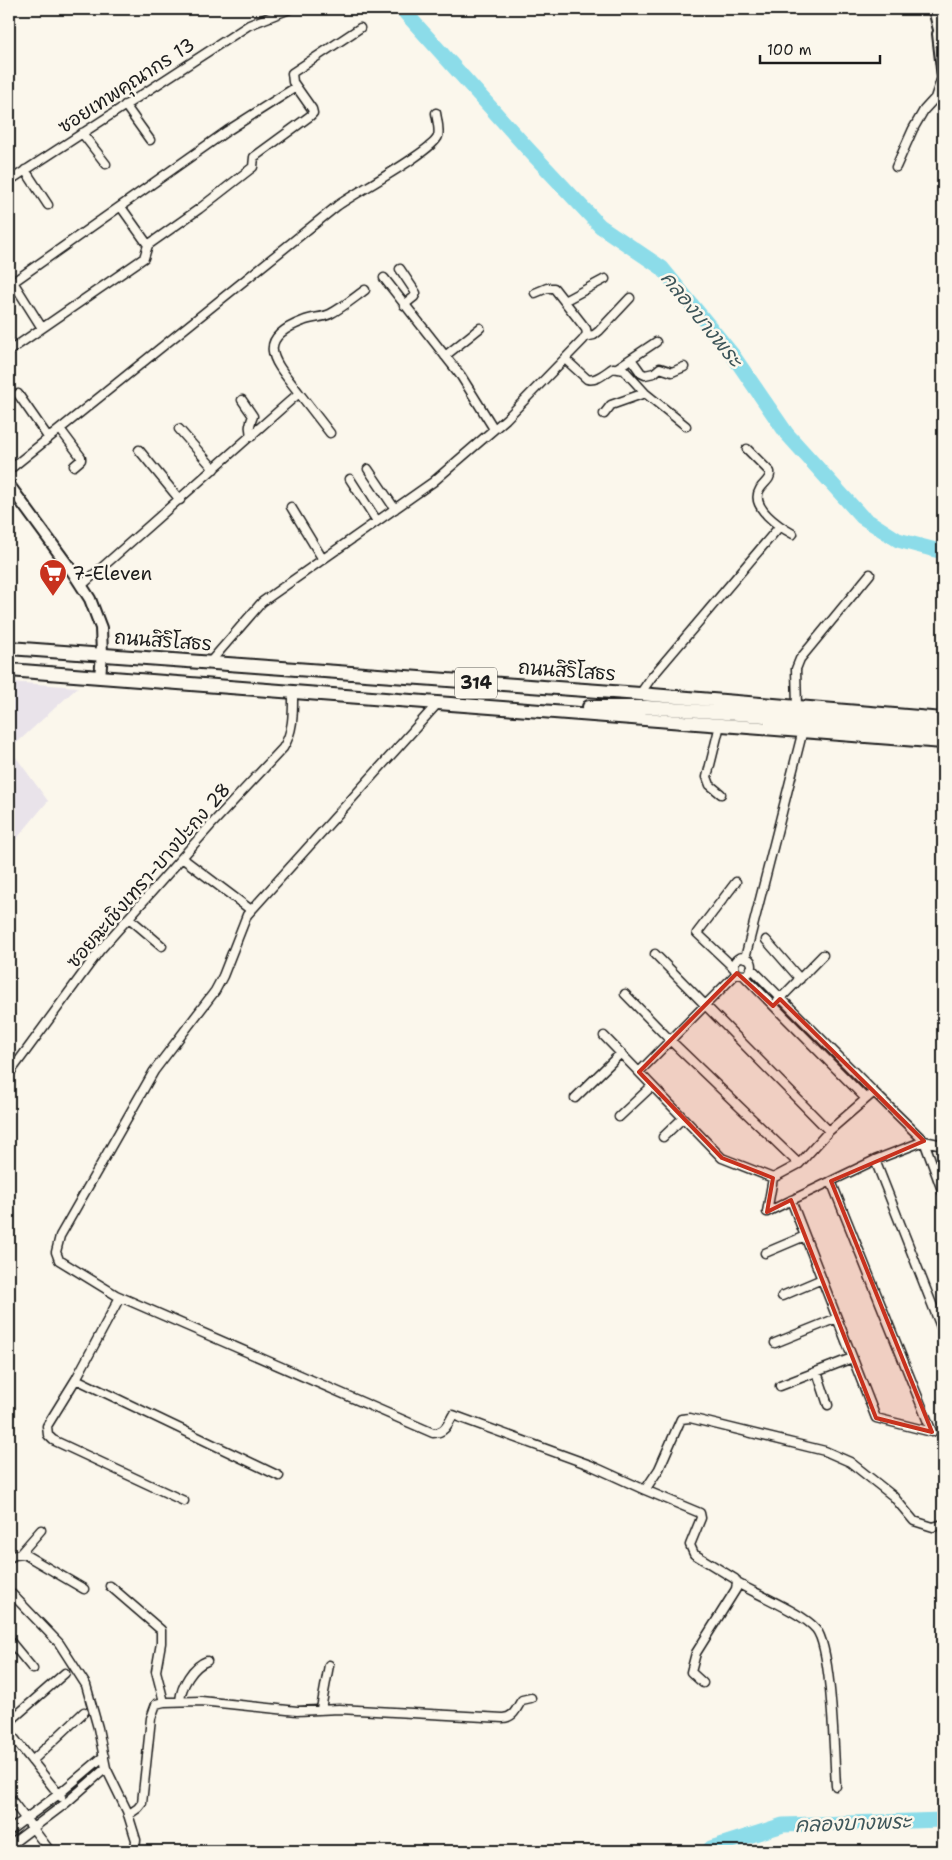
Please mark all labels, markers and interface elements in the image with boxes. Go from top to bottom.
street label: ซอยเทพคุณากร 13 [53,32,200,141]
scale bar [760,32,880,64]
text: 100 m [767,40,812,60]
water label: คลองบางพระ [655,266,750,373]
supermarket icon: 7-Eleven [38,558,68,597]
place label: 7-Eleven [72,561,152,586]
street label: ถนนสิริโสธร [113,625,213,656]
street label: ถนนสิริโสธร [517,655,617,686]
road number: 314 [455,668,497,698]
street label: ซอยฉะเชิงเทรา-บางปะกง 28 [61,777,236,973]
water label: คลองบางพระ [794,1808,913,1838]

